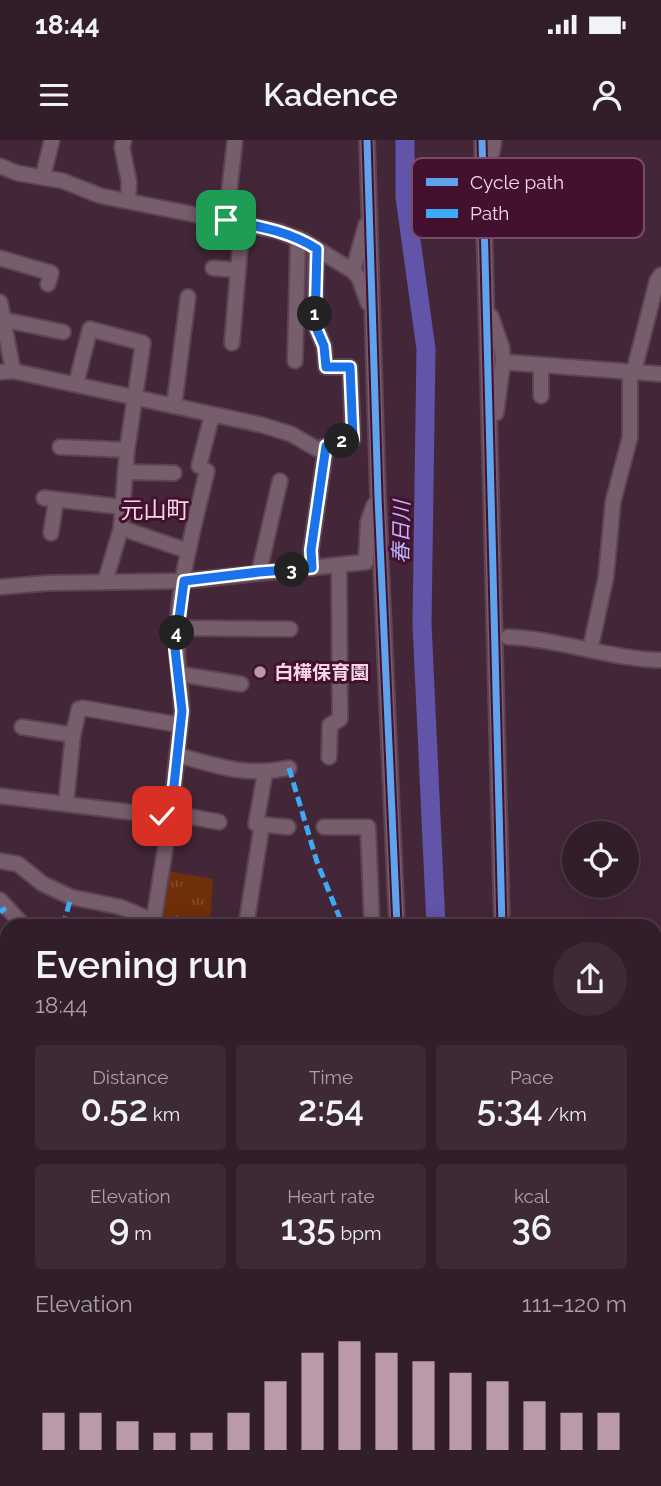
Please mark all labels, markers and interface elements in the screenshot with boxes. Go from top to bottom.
text: 18:44 [35,10,100,40]
icon: menu [35,76,73,114]
text: Kadence [263,76,398,113]
icon: person [588,76,626,114]
legend [412,158,644,238]
text: Cycle path [470,171,564,193]
pin [196,190,256,250]
icon: arrive [207,201,245,239]
text: Path [470,202,509,224]
pin: 1 [298,296,332,332]
text: 1 [310,302,319,324]
pin: 2 [324,424,360,458]
text: 2 [336,429,347,451]
district label: 元山町 [121,496,190,523]
water label: 春日川 [388,498,414,564]
pin: 3 [274,552,310,588]
text: 3 [286,558,297,580]
pin: 4 [160,616,194,650]
text: 4 [171,621,182,643]
place label: 白樺保育園 [274,661,369,683]
marker: 白樺保育園 [252,664,268,680]
pin [132,786,192,846]
icon: check [143,797,181,835]
map controls [562,821,639,898]
button: locate [562,821,639,898]
text: Evening run [35,942,248,987]
button: share [553,942,627,1016]
text: 18:44 [35,991,88,1018]
text: Distance [92,1066,168,1088]
text: Time [309,1066,353,1088]
text: Pace [510,1066,553,1088]
text: 0.52 [80,1088,148,1129]
text: 2:54 [298,1088,364,1129]
text: 5:34 [477,1088,543,1129]
text: km [148,1103,180,1125]
text: /km [543,1103,587,1125]
text: Elevation [90,1185,171,1207]
text: Heart rate [287,1185,375,1207]
text: kcal [514,1185,549,1207]
text: 9 [109,1207,129,1248]
text: 135 [281,1207,336,1248]
text: 36 [511,1207,552,1248]
text: m [129,1222,152,1244]
text: bpm [336,1222,381,1244]
text: Elevation [35,1290,133,1317]
text: 111–120 m [522,1290,627,1317]

